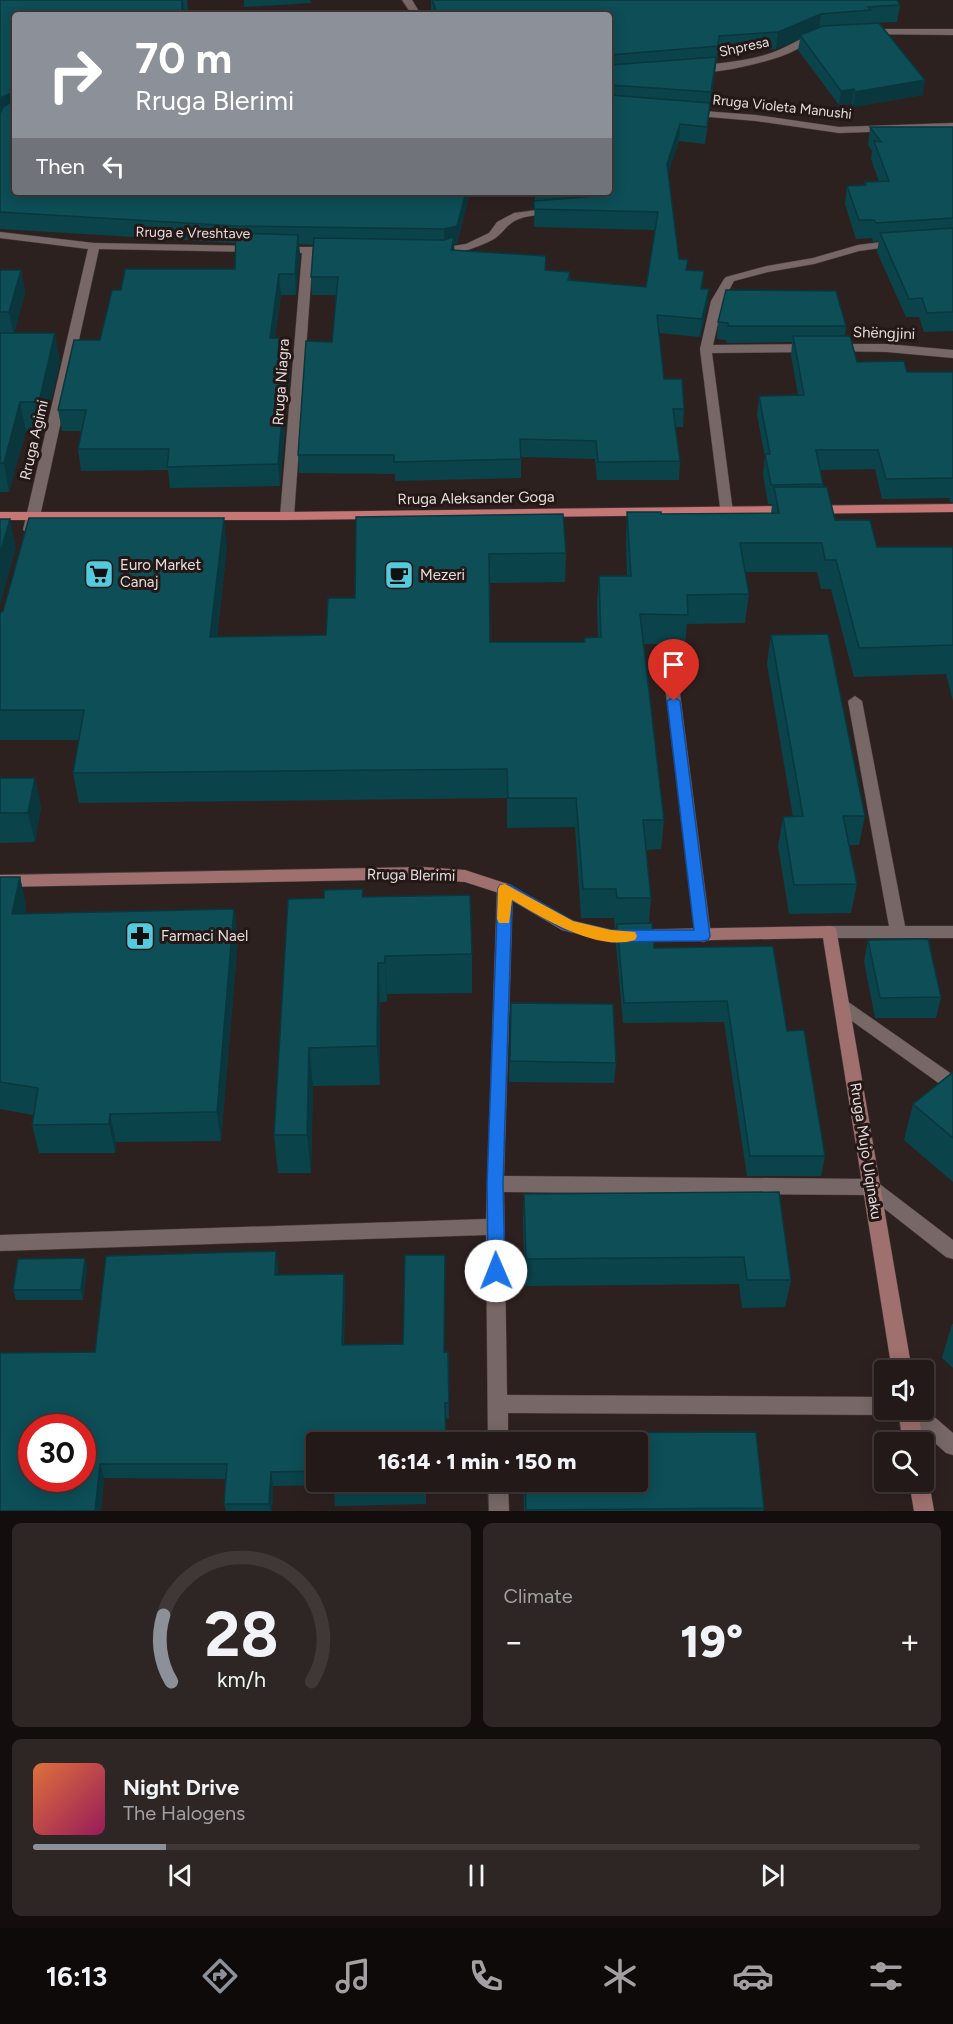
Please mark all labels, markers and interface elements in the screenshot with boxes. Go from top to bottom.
text: 70 m [135,33,232,84]
street label: Shpresa [717,33,771,61]
icon: right [36,36,114,114]
text: Rruga Blerimi [135,84,294,117]
street label: Rruga Violeta Manushi [712,91,852,123]
icon: left [97,150,130,183]
text: Then [36,153,85,180]
street label: Rruga e Vreshtave [136,224,251,243]
street label: Shëngjini [853,323,915,343]
street label: Rruga Niagra [269,338,293,426]
street label: Rruga Agimi [16,398,52,482]
street label: Rruga Aleksander Goga [397,488,555,508]
place label: Euro Market Canaj [120,556,201,591]
supermarket icon: Euro Market Canaj [83,558,115,590]
cafe icon: Mezeri [383,559,415,591]
place label: Mezeri [420,566,465,584]
pin [648,639,699,701]
icon: arrive [657,648,690,681]
street label: Rruga Blerimi [367,865,455,885]
pharmacy icon: Farmaci Nael [124,920,156,952]
place label: Farmaci Nael [161,927,248,945]
street label: Rruga Mujo Ulqinaku [846,1081,886,1221]
position arrow [464,1239,528,1303]
map controls [874,1360,934,1492]
button: sound [874,1360,934,1420]
speed limit sign: 30 [18,1414,96,1492]
button: search [874,1432,934,1492]
text: 16:14 · 1 min · 150 m [378,1448,576,1475]
text: Climate [504,1584,573,1608]
text: 28 [204,1597,278,1672]
text: 19° [680,1614,743,1668]
text: − [504,1622,524,1661]
text: + [899,1622,920,1661]
text: km/h [217,1667,266,1692]
text: Night Drive [123,1774,239,1801]
text: The Halogens [123,1801,245,1825]
icon: previous [164,1859,197,1892]
icon: pause [460,1859,493,1892]
icon: next [756,1859,789,1892]
icon: directions [199,1955,241,1997]
icon: music [332,1955,374,1997]
icon: phone [465,1955,507,1997]
icon: climate [599,1955,641,1997]
icon: car [732,1955,774,1997]
icon: filters [865,1955,907,1997]
text: 16:13 [46,1960,107,1993]

